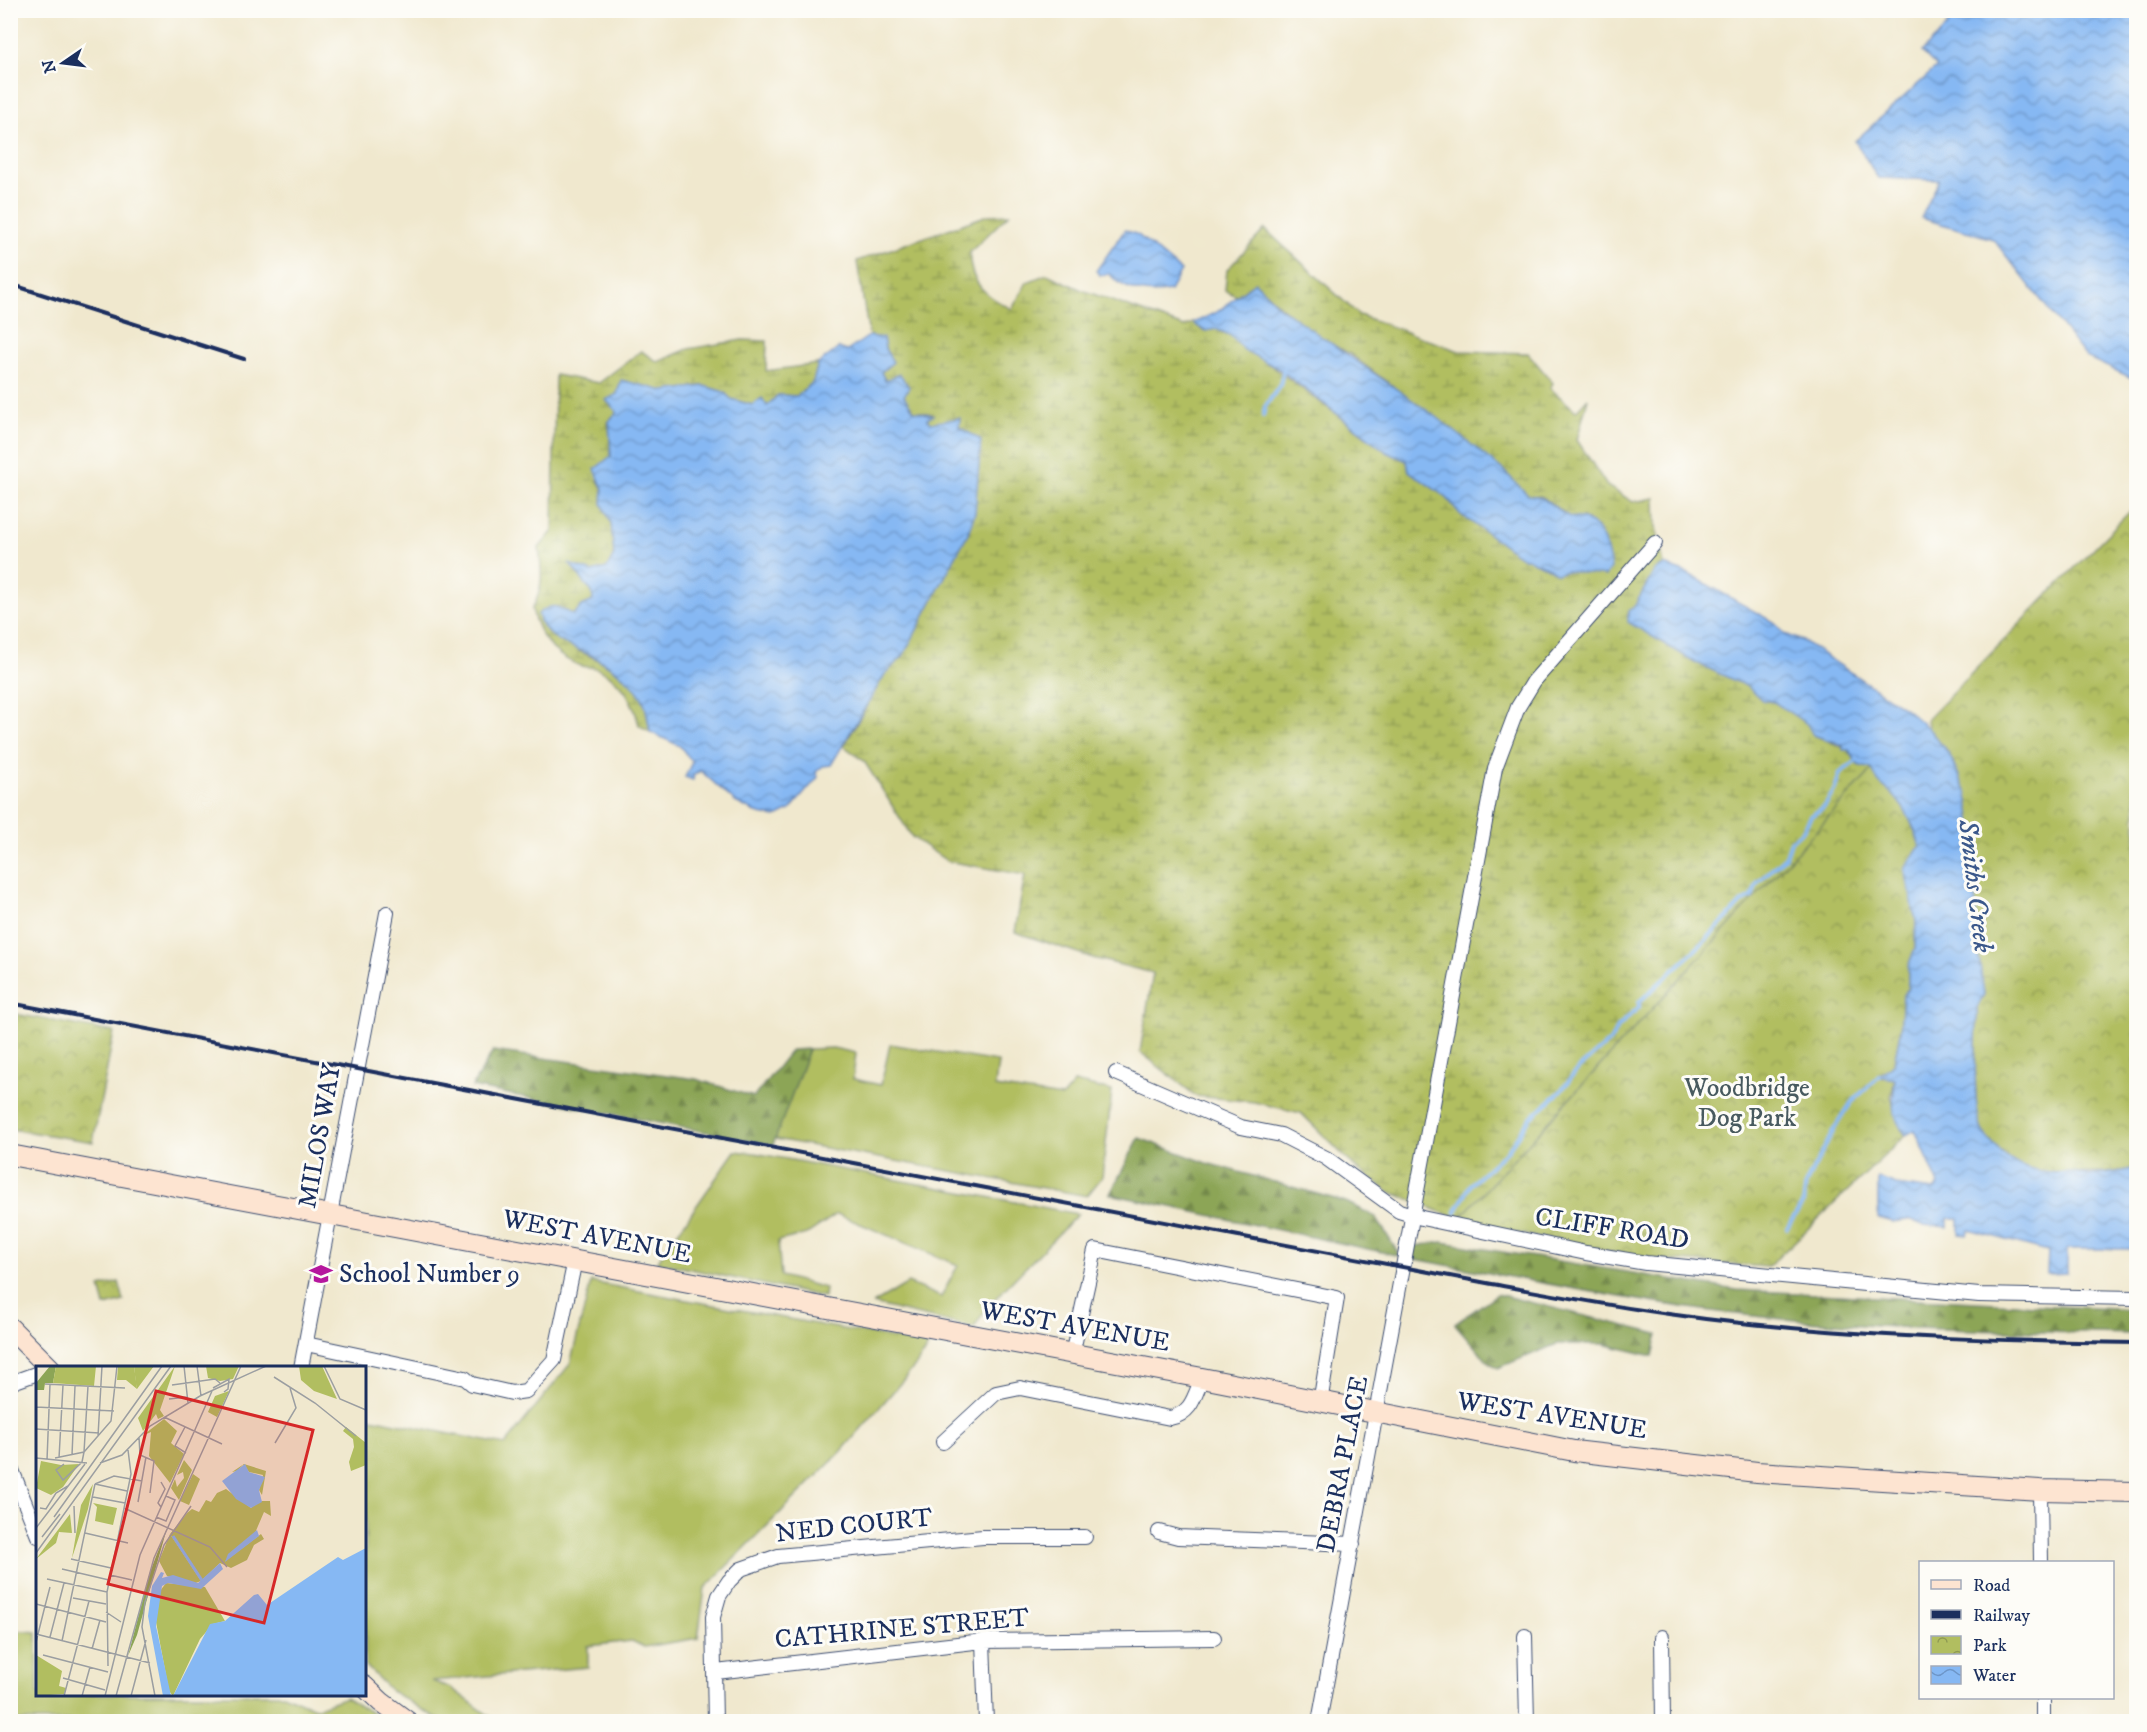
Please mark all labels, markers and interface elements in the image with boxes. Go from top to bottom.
north arrow [33,33,93,93]
text: N [38,58,61,75]
water label: Smiths Creek [1950,817,2000,955]
street label: MILOS WAY [291,1060,349,1211]
park label: Woodbridge Dog Park [1683,1072,1810,1135]
street label: CLIFF ROAD [1533,1201,1691,1257]
street label: WEST AVENUE [499,1202,694,1271]
place label: School Number 9 [339,1258,520,1291]
school or university icon: School Number 9 [308,1261,334,1287]
street label: WEST AVENUE [977,1294,1172,1360]
inset map [36,1366,366,1696]
street label: DEBRA PLACE [1310,1373,1376,1555]
street label: WEST AVENUE [1454,1385,1649,1447]
street label: NED COURT [774,1501,934,1551]
legend [1919,1561,2114,1699]
text: Road [1973,1575,2010,1597]
street label: CATHRINE STREET [773,1601,1031,1657]
text: Railway [1973,1605,2031,1627]
text: Park [1973,1635,2007,1657]
text: Water [1972,1665,2016,1687]

